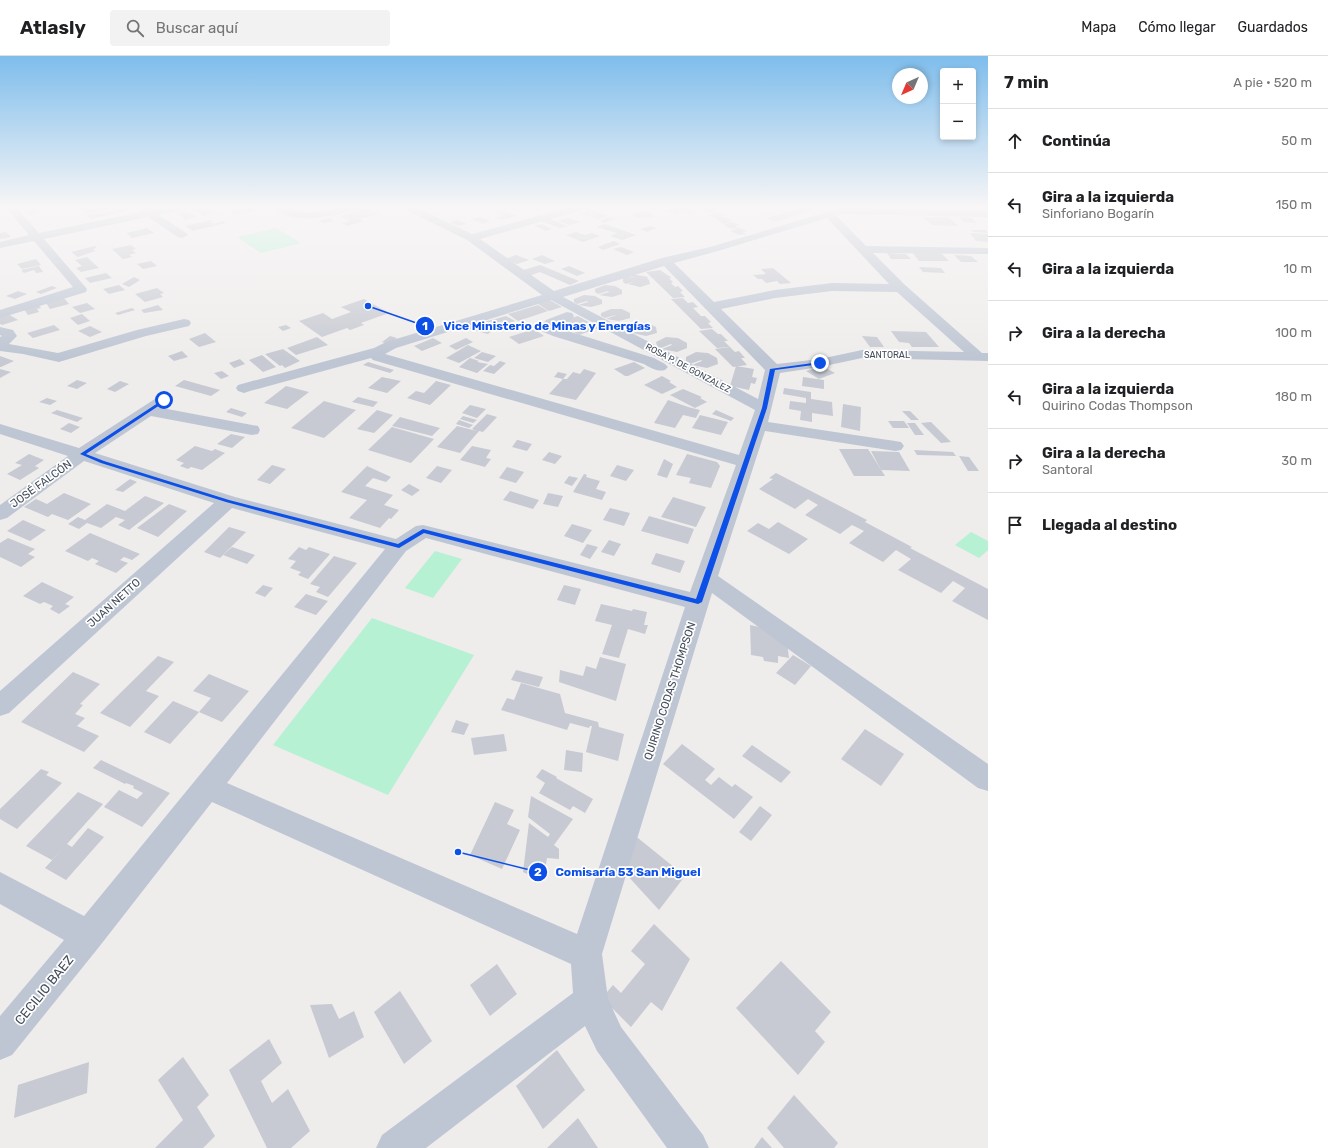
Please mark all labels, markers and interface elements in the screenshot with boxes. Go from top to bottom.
search box [110,10,390,46]
text: Atlasly [20,16,86,39]
icon: search [124,17,146,39]
text: Buscar aquí [156,19,238,37]
text: Mapa [1081,19,1116,36]
text: Cómo llegar [1138,19,1216,36]
text: Guardados [1238,19,1308,36]
north arrow [892,68,928,104]
map controls [940,68,976,140]
button: + [940,68,976,104]
text: 7 min [1004,72,1049,92]
text: A pie · 520 m [1233,75,1312,90]
button: − [940,104,976,140]
icon: ahead [1004,130,1026,152]
text: Continúa [1042,132,1111,150]
text: 50 m [1281,133,1312,148]
text: Gira a la izquierda [1042,188,1174,206]
icon: left [1004,194,1026,216]
text: 150 m [1276,197,1312,212]
text: Sinforiano Bogarín [1042,206,1154,221]
icon: left [1004,258,1026,280]
text: Gira a la izquierda [1042,260,1174,278]
text: 10 m [1283,261,1312,276]
callout: Vice Ministerio de Minas y Energías [415,314,659,338]
text: 1 [422,319,428,333]
text: Vice Ministerio de Minas y Energías [443,319,651,333]
icon: right [1004,322,1026,344]
text: Gira a la derecha [1042,324,1166,342]
text: 100 m [1275,325,1312,340]
street label: ROSA P. DE GONZALEZ [644,341,733,395]
street label: SANTORAL [864,350,910,360]
route end [811,354,829,372]
text: Gira a la izquierda [1042,380,1174,398]
icon: left [1004,386,1026,408]
text: 180 m [1275,389,1312,404]
route start [155,391,173,409]
text: Quirino Codas Thompson [1042,398,1193,413]
text: Gira a la derecha [1042,444,1166,462]
icon: right [1004,450,1026,472]
text: 30 m [1281,453,1312,468]
street label: JOSÉ FALCÓN [8,457,74,511]
text: Santoral [1042,462,1093,477]
icon: arrive [1004,514,1026,536]
text: Llegada al destino [1042,516,1177,534]
street label: JUAN NETTO [85,576,143,630]
street label: QUIRINO CODAS THOMPSON [642,620,698,762]
callout: Comisaría 53 San Miguel [528,860,709,884]
text: 2 [534,865,542,879]
text: Comisaría 53 San Miguel [555,865,701,879]
street label: CECILIO BAEZ [12,952,77,1028]

